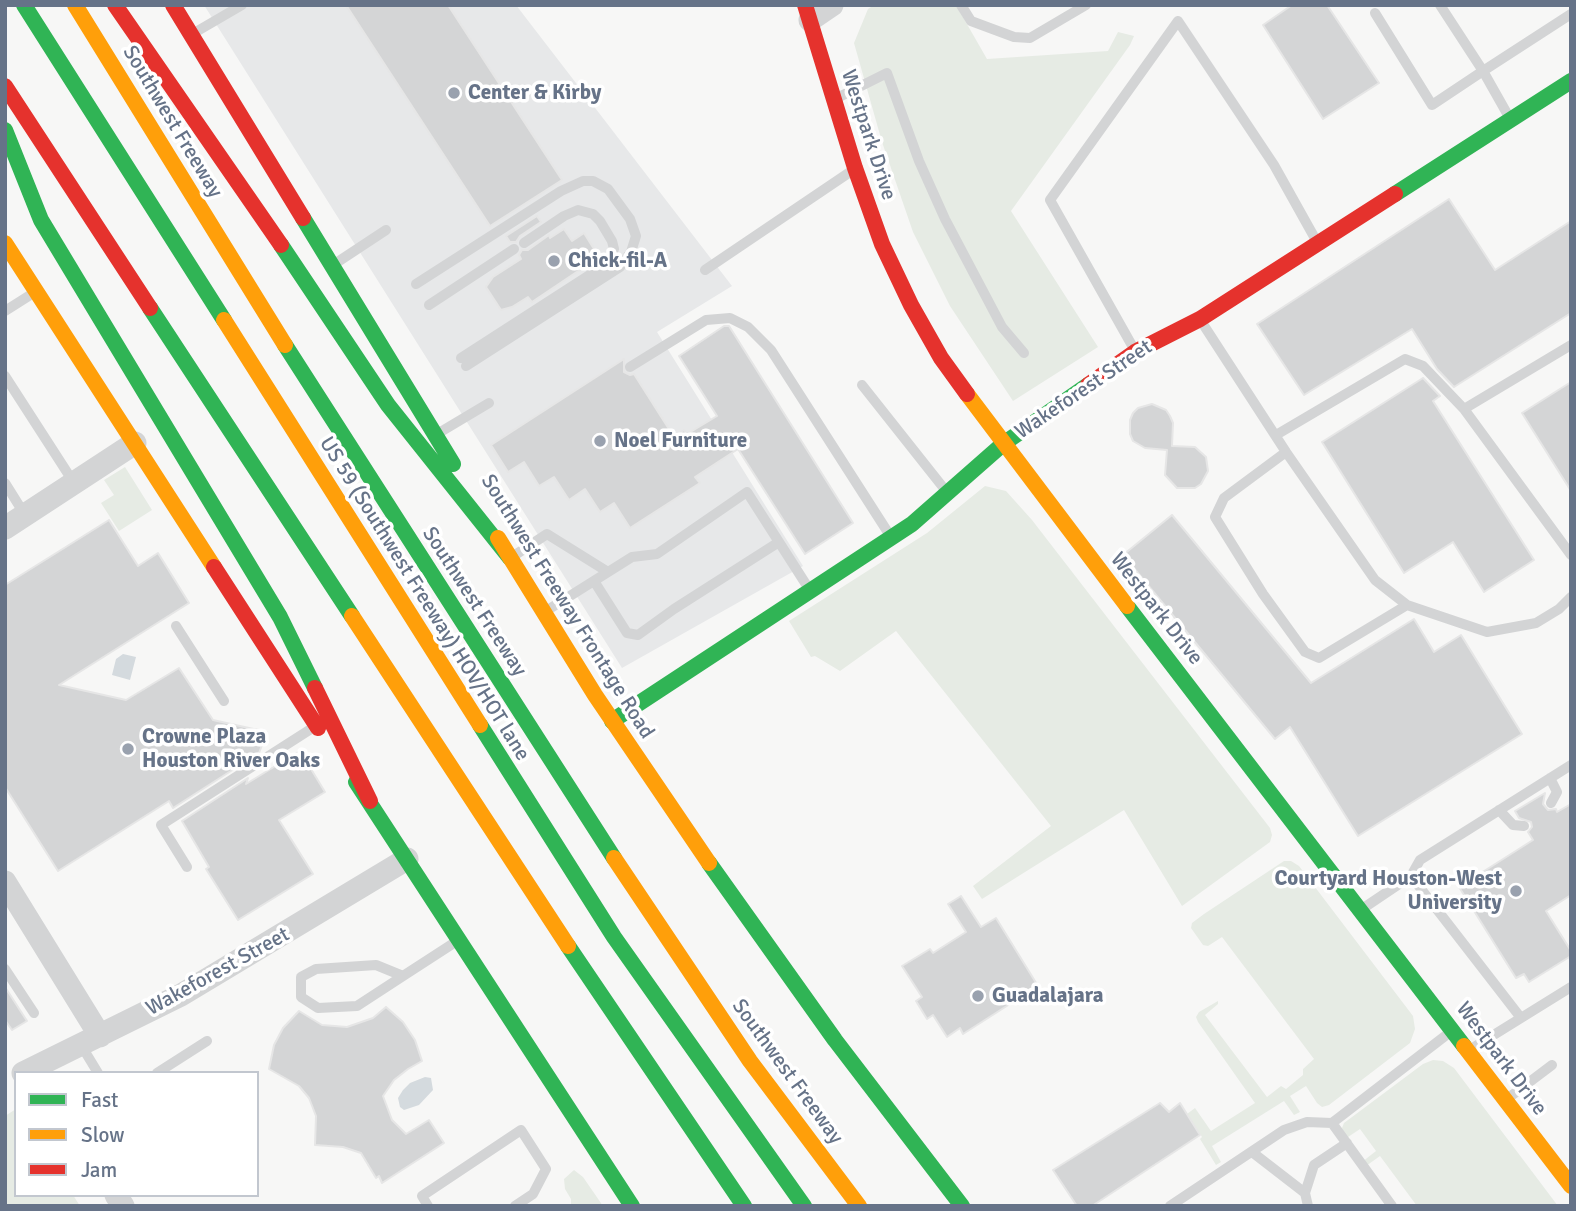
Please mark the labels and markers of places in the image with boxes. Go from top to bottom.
place label: Center & Kirby [468,80,601,106]
marker: Center & Kirby [446,85,462,101]
place label: Chick-fil-A [568,248,667,274]
marker: Chick-fil-A [546,253,562,269]
place label: Noel Furniture [614,428,747,454]
marker: Noel Furniture [592,433,608,449]
place label: Crowne Plaza Houston River Oaks [142,724,320,774]
marker: Crowne Plaza Houston River Oaks [120,741,136,757]
place label: Courtyard Houston-West University [1275,866,1502,916]
marker: Courtyard Houston-West University [1508,883,1524,899]
place label: Guadalajara [992,983,1104,1009]
marker: Guadalajara [970,988,986,1004]

